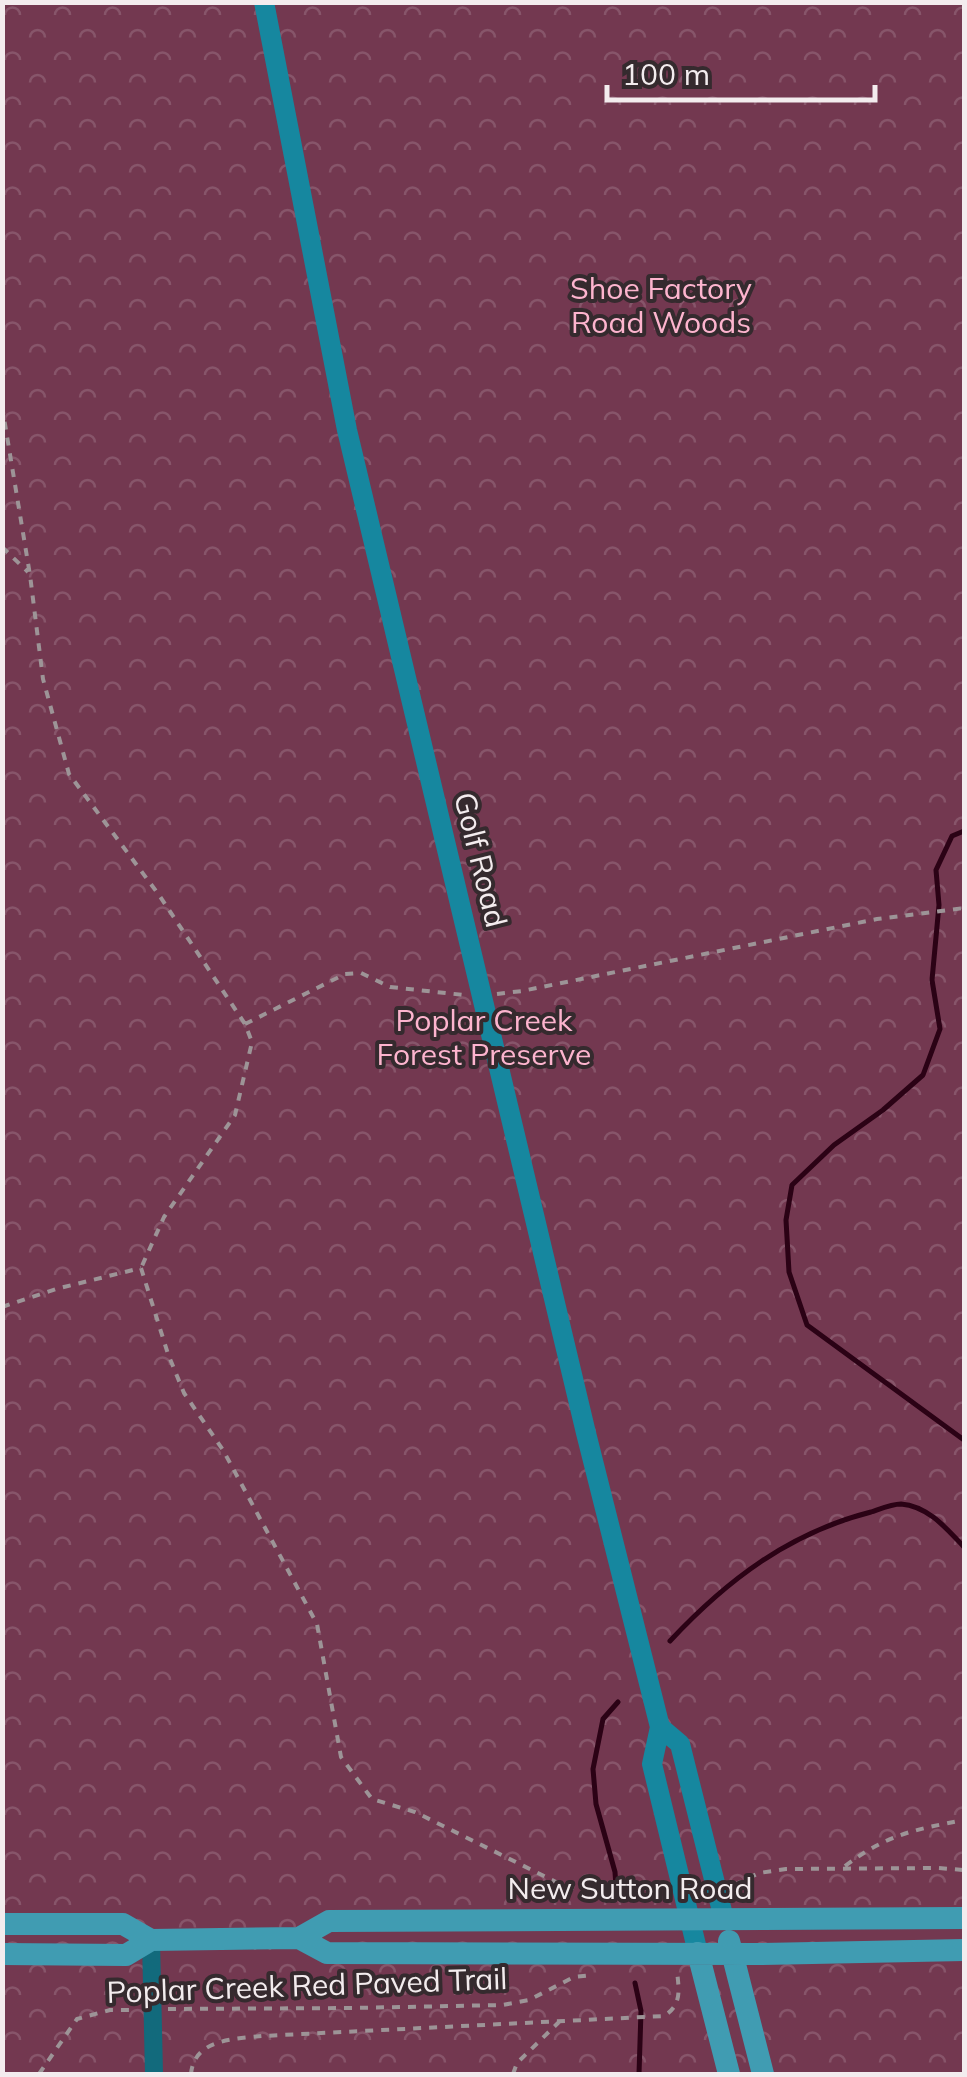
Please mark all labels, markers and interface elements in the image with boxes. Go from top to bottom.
scale bar [607,40,874,102]
text: 100 m [622,55,710,93]
park label: Shoe Factory Road Woods [570,269,752,341]
street label: Golf Road [446,788,516,931]
park label: Poplar Creek Forest Preserve [377,1001,591,1073]
street label: New Sutton Road [508,1869,752,1907]
street label: Poplar Creek Red Paved Trail [106,1959,508,2011]

